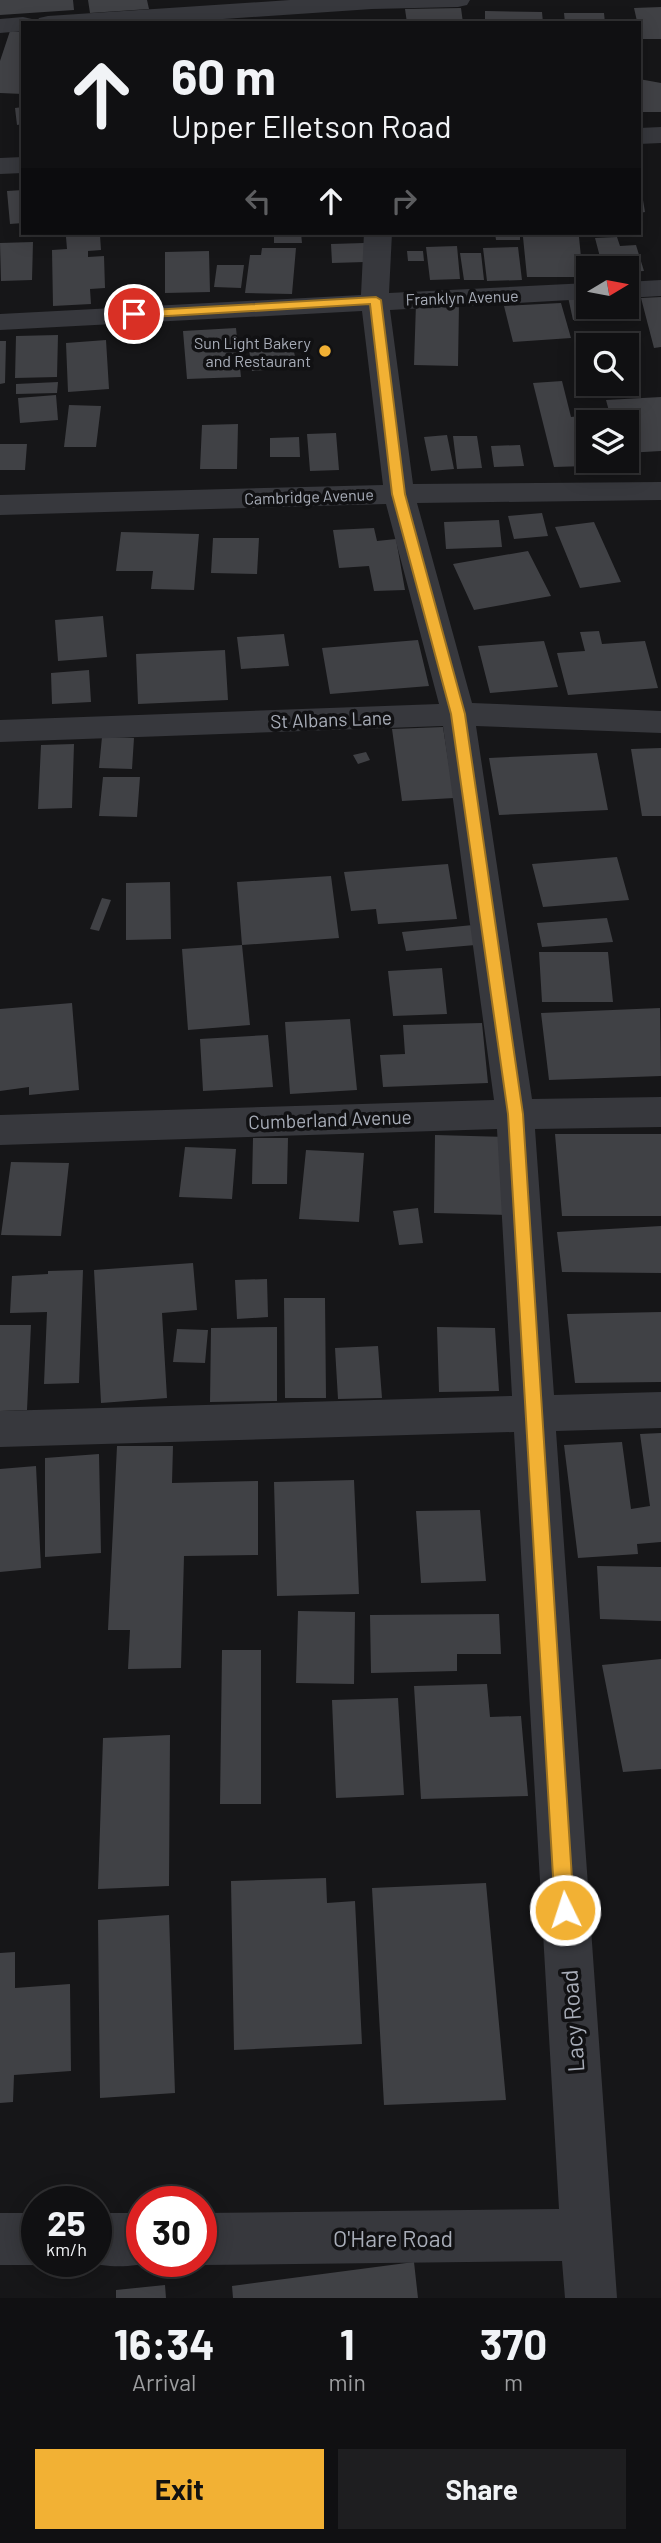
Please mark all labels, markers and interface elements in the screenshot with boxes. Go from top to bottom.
text: 60 m [171,46,276,105]
icon: ahead [56,49,147,140]
text: Upper Elletson Road [171,106,452,144]
icon: left [239,182,277,220]
icon: ahead [312,182,350,220]
icon: right [385,182,423,220]
north arrow [576,256,639,318]
map controls [576,256,639,473]
pin [104,284,164,344]
street label: Franklyn Avenue [405,286,519,308]
icon: arrive [115,295,153,333]
place label: Sun Light Bakery and Restaurant [194,333,312,370]
button: search [576,333,639,396]
marker: Sun Light Bakery and Restaurant [317,343,333,359]
button: layers [576,410,639,473]
street label: Cambridge Avenue [244,484,374,508]
street label: St Albans Lane [270,705,392,733]
street label: Cumberland Avenue [248,1105,412,1133]
position arrow [528,1873,602,1947]
street label: Lacy Road [554,1969,590,2073]
speed limit sign: 30 [126,2186,217,2277]
text: 25 [47,2201,86,2243]
street label: O'Hare Road [333,2224,453,2252]
text: km/h [46,2238,87,2260]
text: 16:34 [114,2318,215,2368]
text: 1 [340,2318,355,2368]
text: 370 [480,2318,547,2368]
text: Arrival [132,2368,196,2396]
text: min [329,2368,366,2396]
text: m [504,2368,523,2396]
button: Exit [35,2449,324,2529]
button: Share [338,2449,626,2529]

